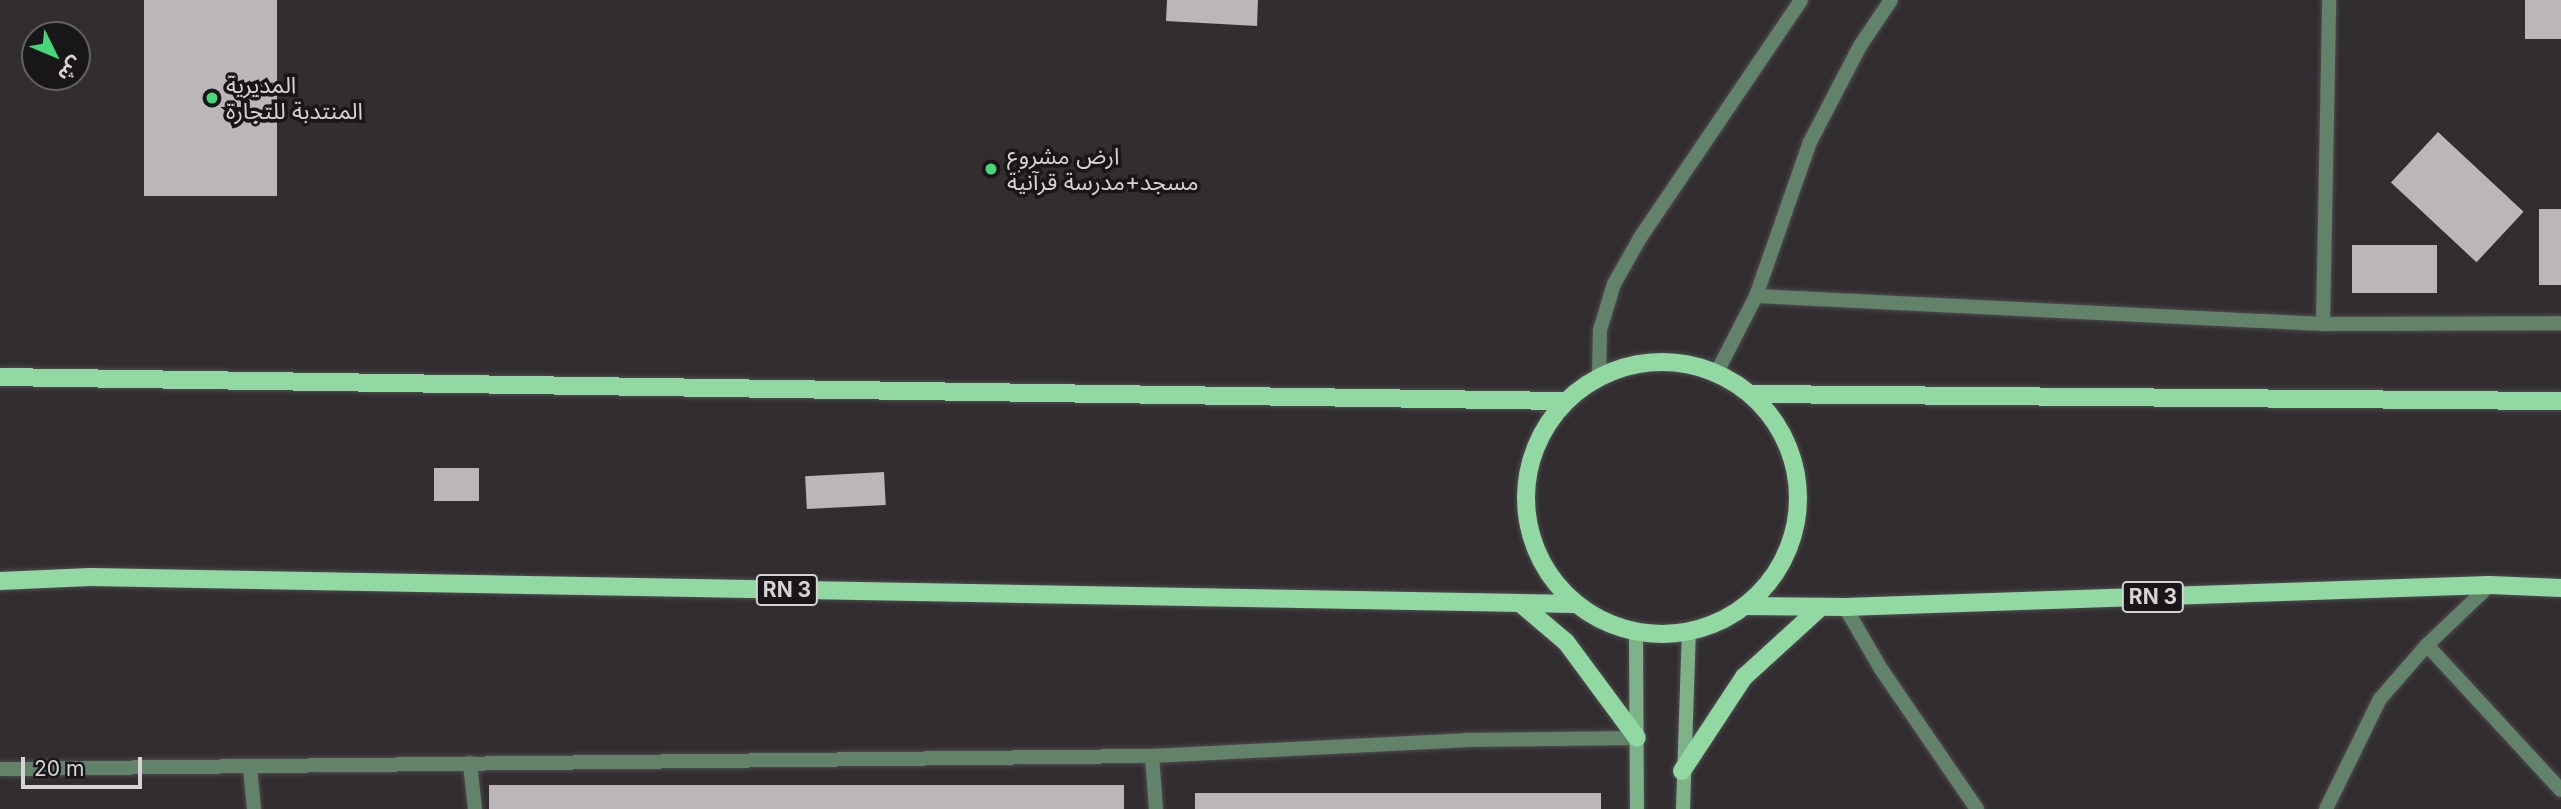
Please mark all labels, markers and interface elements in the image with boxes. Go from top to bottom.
north arrow [21,21,91,91]
text: ش [53,52,88,87]
place label: المديرية المنتدبة للتجارة [226,71,363,125]
marker: المديرية المنتدبة للتجارة [204,90,220,106]
place label: ارض مشروع مسجد+مدرسة قرآنية [1007,142,1199,196]
marker: ارض مشروع مسجد+مدرسة قرآنية [981,159,1001,179]
road number: RN 3 [756,572,818,608]
road number: RN 3 [2122,580,2184,614]
scale bar [24,742,145,786]
text: 20 m [34,756,84,781]

